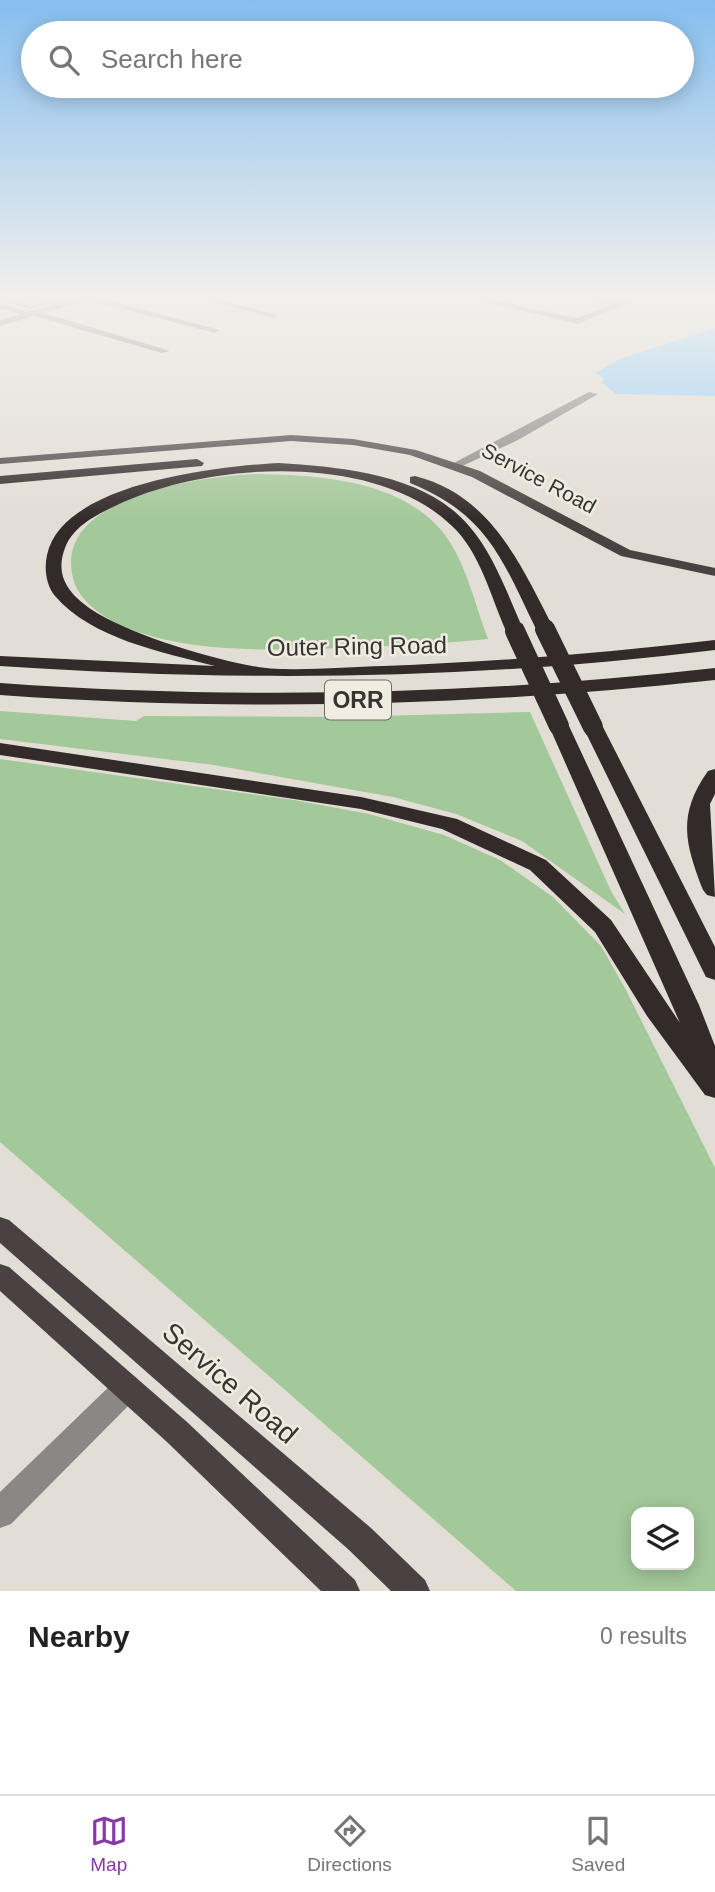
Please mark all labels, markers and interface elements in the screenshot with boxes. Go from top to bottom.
search box [21,21,694,98]
icon: search [45,41,83,79]
text: Search here [101,44,243,74]
street label: Service Road [478,438,600,518]
street label: Outer Ring Road [267,631,447,661]
road number: ORR [325,680,391,720]
street label: Service Road [156,1316,304,1450]
map controls [631,1507,694,1570]
button: layers [631,1507,694,1570]
text: Nearby [28,1620,130,1653]
text: 0 results [600,1623,687,1649]
tab: Map [90,1812,128,1876]
tab: Directions [307,1812,392,1876]
tab: Saved [571,1812,625,1876]

